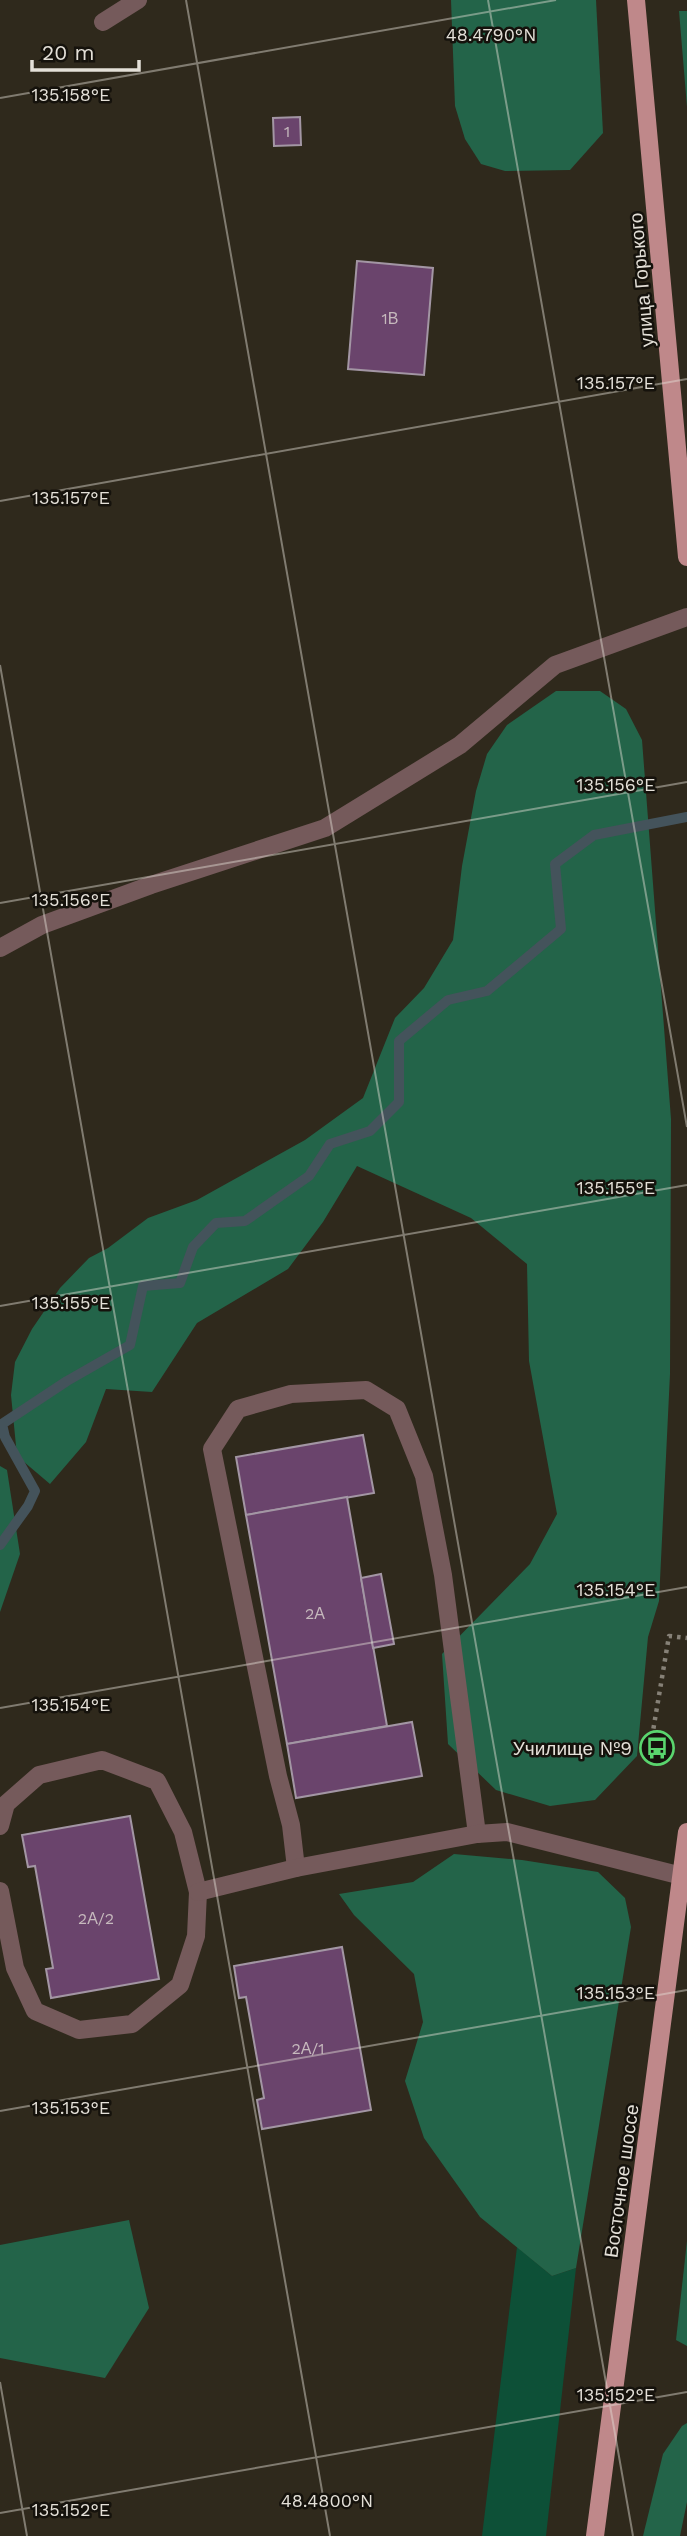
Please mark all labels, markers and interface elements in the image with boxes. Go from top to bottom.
text: 48.4790°N [446,24,536,45]
scale bar [32,28,138,72]
text: 20 m [42,40,94,65]
text: 135.158°E [31,84,111,105]
house number: 1 [284,122,290,141]
street label: улица Горького [624,212,659,348]
house number: 1В [382,309,398,328]
text: 135.157°E [577,372,655,393]
text: 135.157°E [32,487,110,508]
text: 135.156°E [577,774,655,795]
text: 135.156°E [32,889,110,910]
text: 135.155°E [577,1177,655,1198]
text: 135.155°E [32,1292,110,1313]
text: 135.154°E [577,1579,655,1600]
house number: 2А [305,1604,325,1623]
text: 135.154°E [32,1694,110,1715]
bus stop icon: Училище №9 [638,1729,676,1767]
place label: Училище №9 [513,1737,632,1760]
house number: 2А/2 [78,1909,114,1928]
text: 135.153°E [577,1982,655,2003]
house number: 2А/1 [291,2039,325,2058]
text: 135.153°E [32,2097,110,2118]
street label: Восточное шоссе [599,2103,644,2259]
text: 135.152°E [577,2384,655,2405]
text: 48.4800°N [281,2490,373,2511]
text: 135.152°E [32,2499,110,2520]

